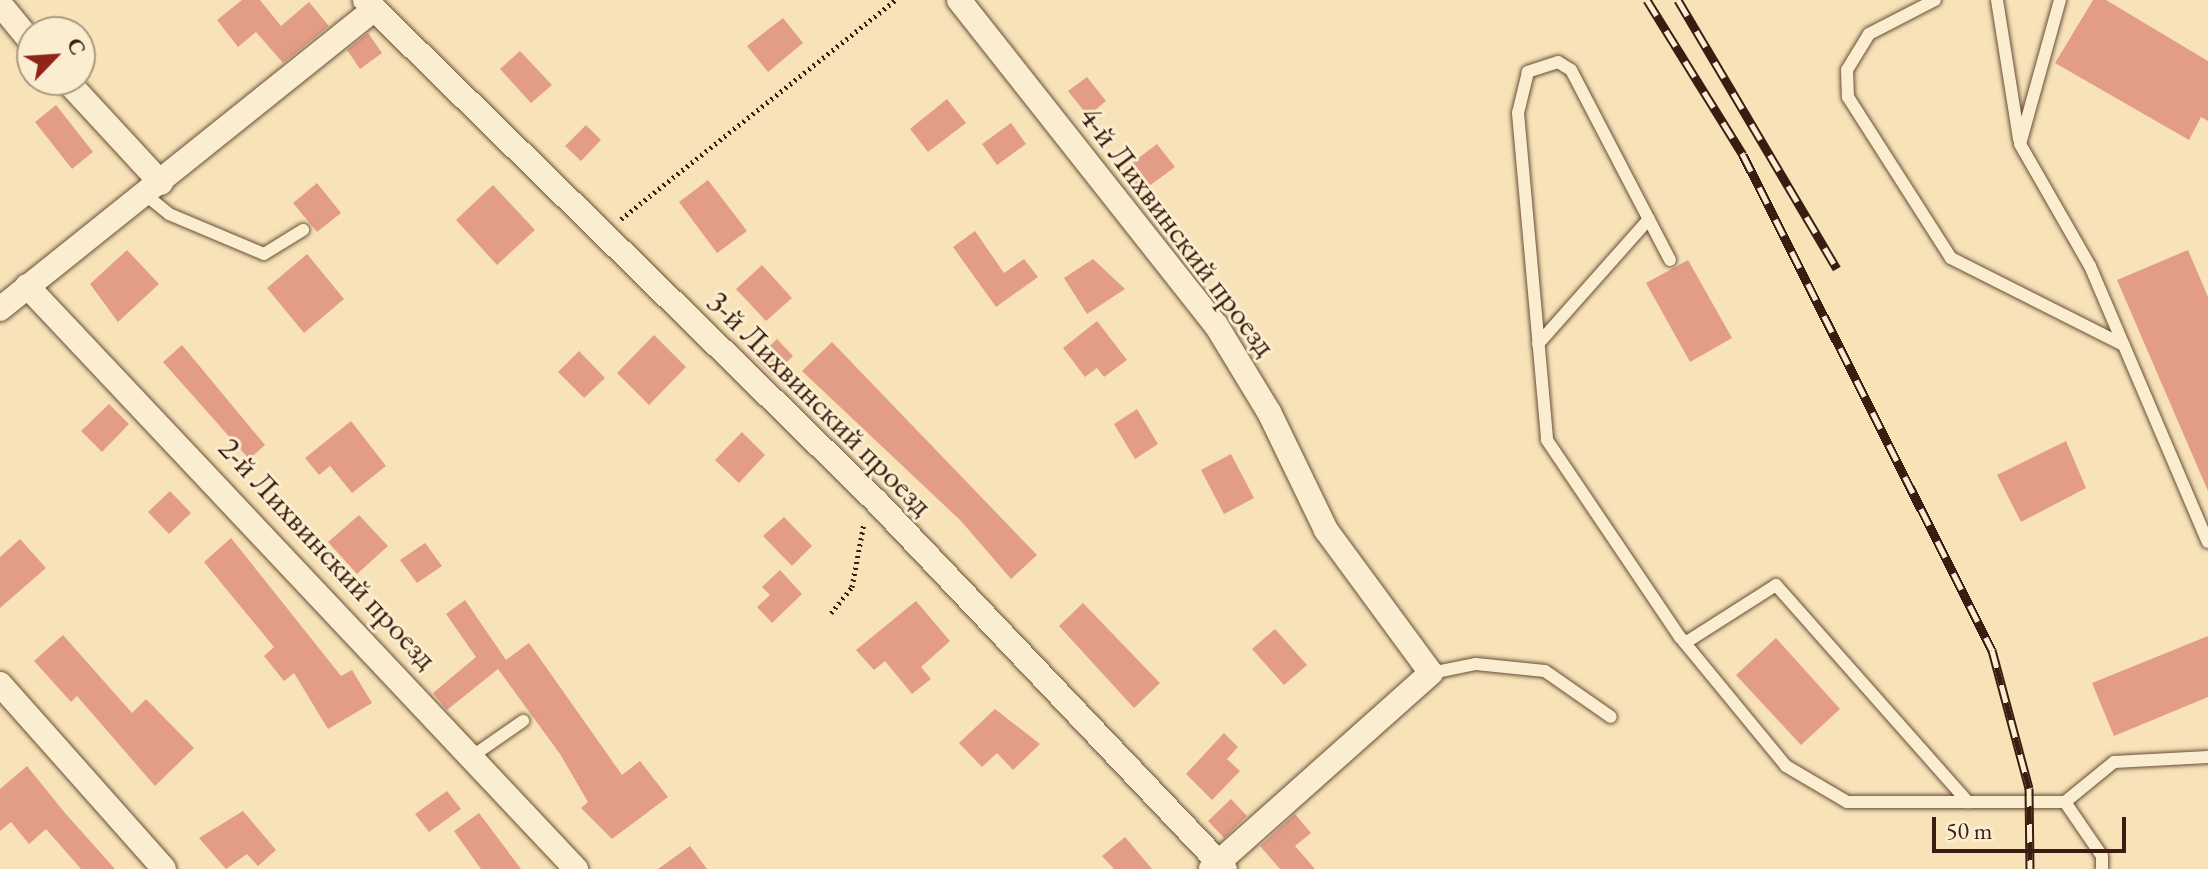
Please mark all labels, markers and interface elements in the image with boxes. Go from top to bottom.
north arrow [16,16,96,96]
text: С [60,33,93,60]
street label: 4-й Лихвинский проезд [1071,98,1285,364]
street label: 3-й Лихвинский проезд [699,282,941,524]
street label: 2-й Лихвинский проезд [211,429,445,677]
scale bar [1936,801,2130,851]
text: 50 m [1946,815,1993,846]

